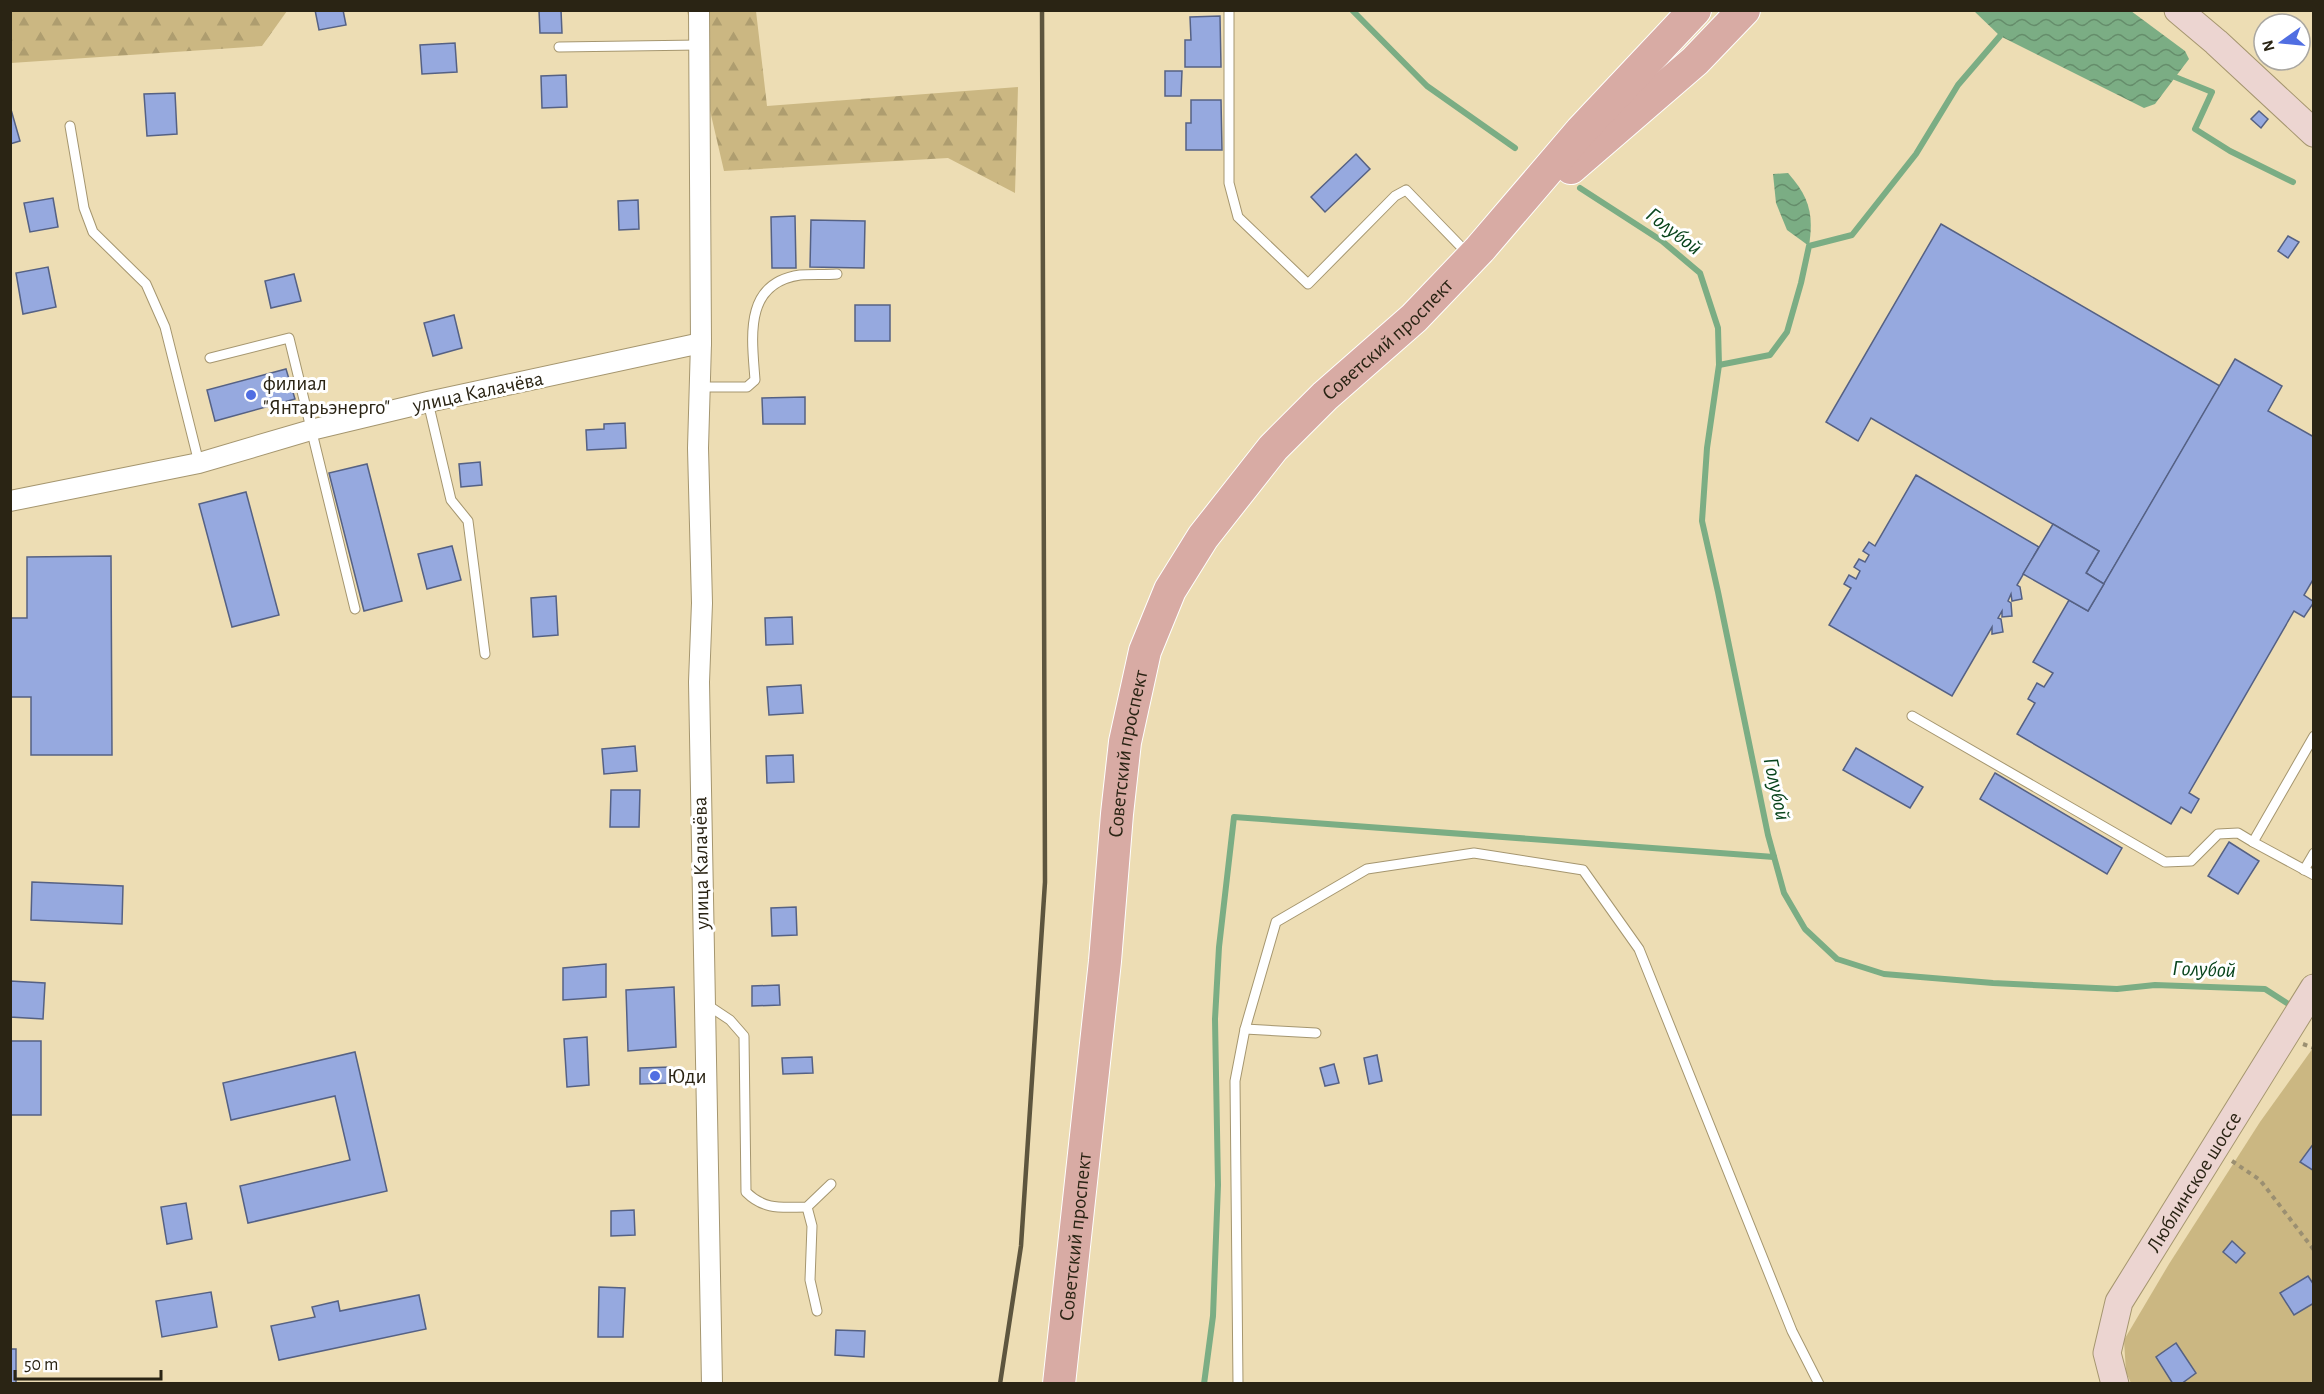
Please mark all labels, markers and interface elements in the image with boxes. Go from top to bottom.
north arrow [2252,12,2312,72]
text: N [2259,38,2278,53]
water label: Голубой [1642,203,1706,259]
street label: Советский проспект [1318,274,1457,404]
street label: улица Калачёва [410,368,546,416]
place label: филиал "Янтарьэнерго" [263,373,390,418]
marker: филиал "Янтарьэнерго" [244,388,258,402]
street label: Советский проспект [1105,668,1151,839]
water label: Голубой [1760,756,1794,822]
street label: улица Калачёва [689,796,713,931]
water label: Голубой [2172,957,2236,981]
place label: Юди [667,1066,707,1087]
marker: Юди [648,1069,662,1083]
street label: Люблинское шоссе [2142,1108,2245,1256]
street label: Советский проспект [1055,1151,1095,1322]
scale bar [15,1343,160,1381]
text: 50 m [24,1356,58,1374]

